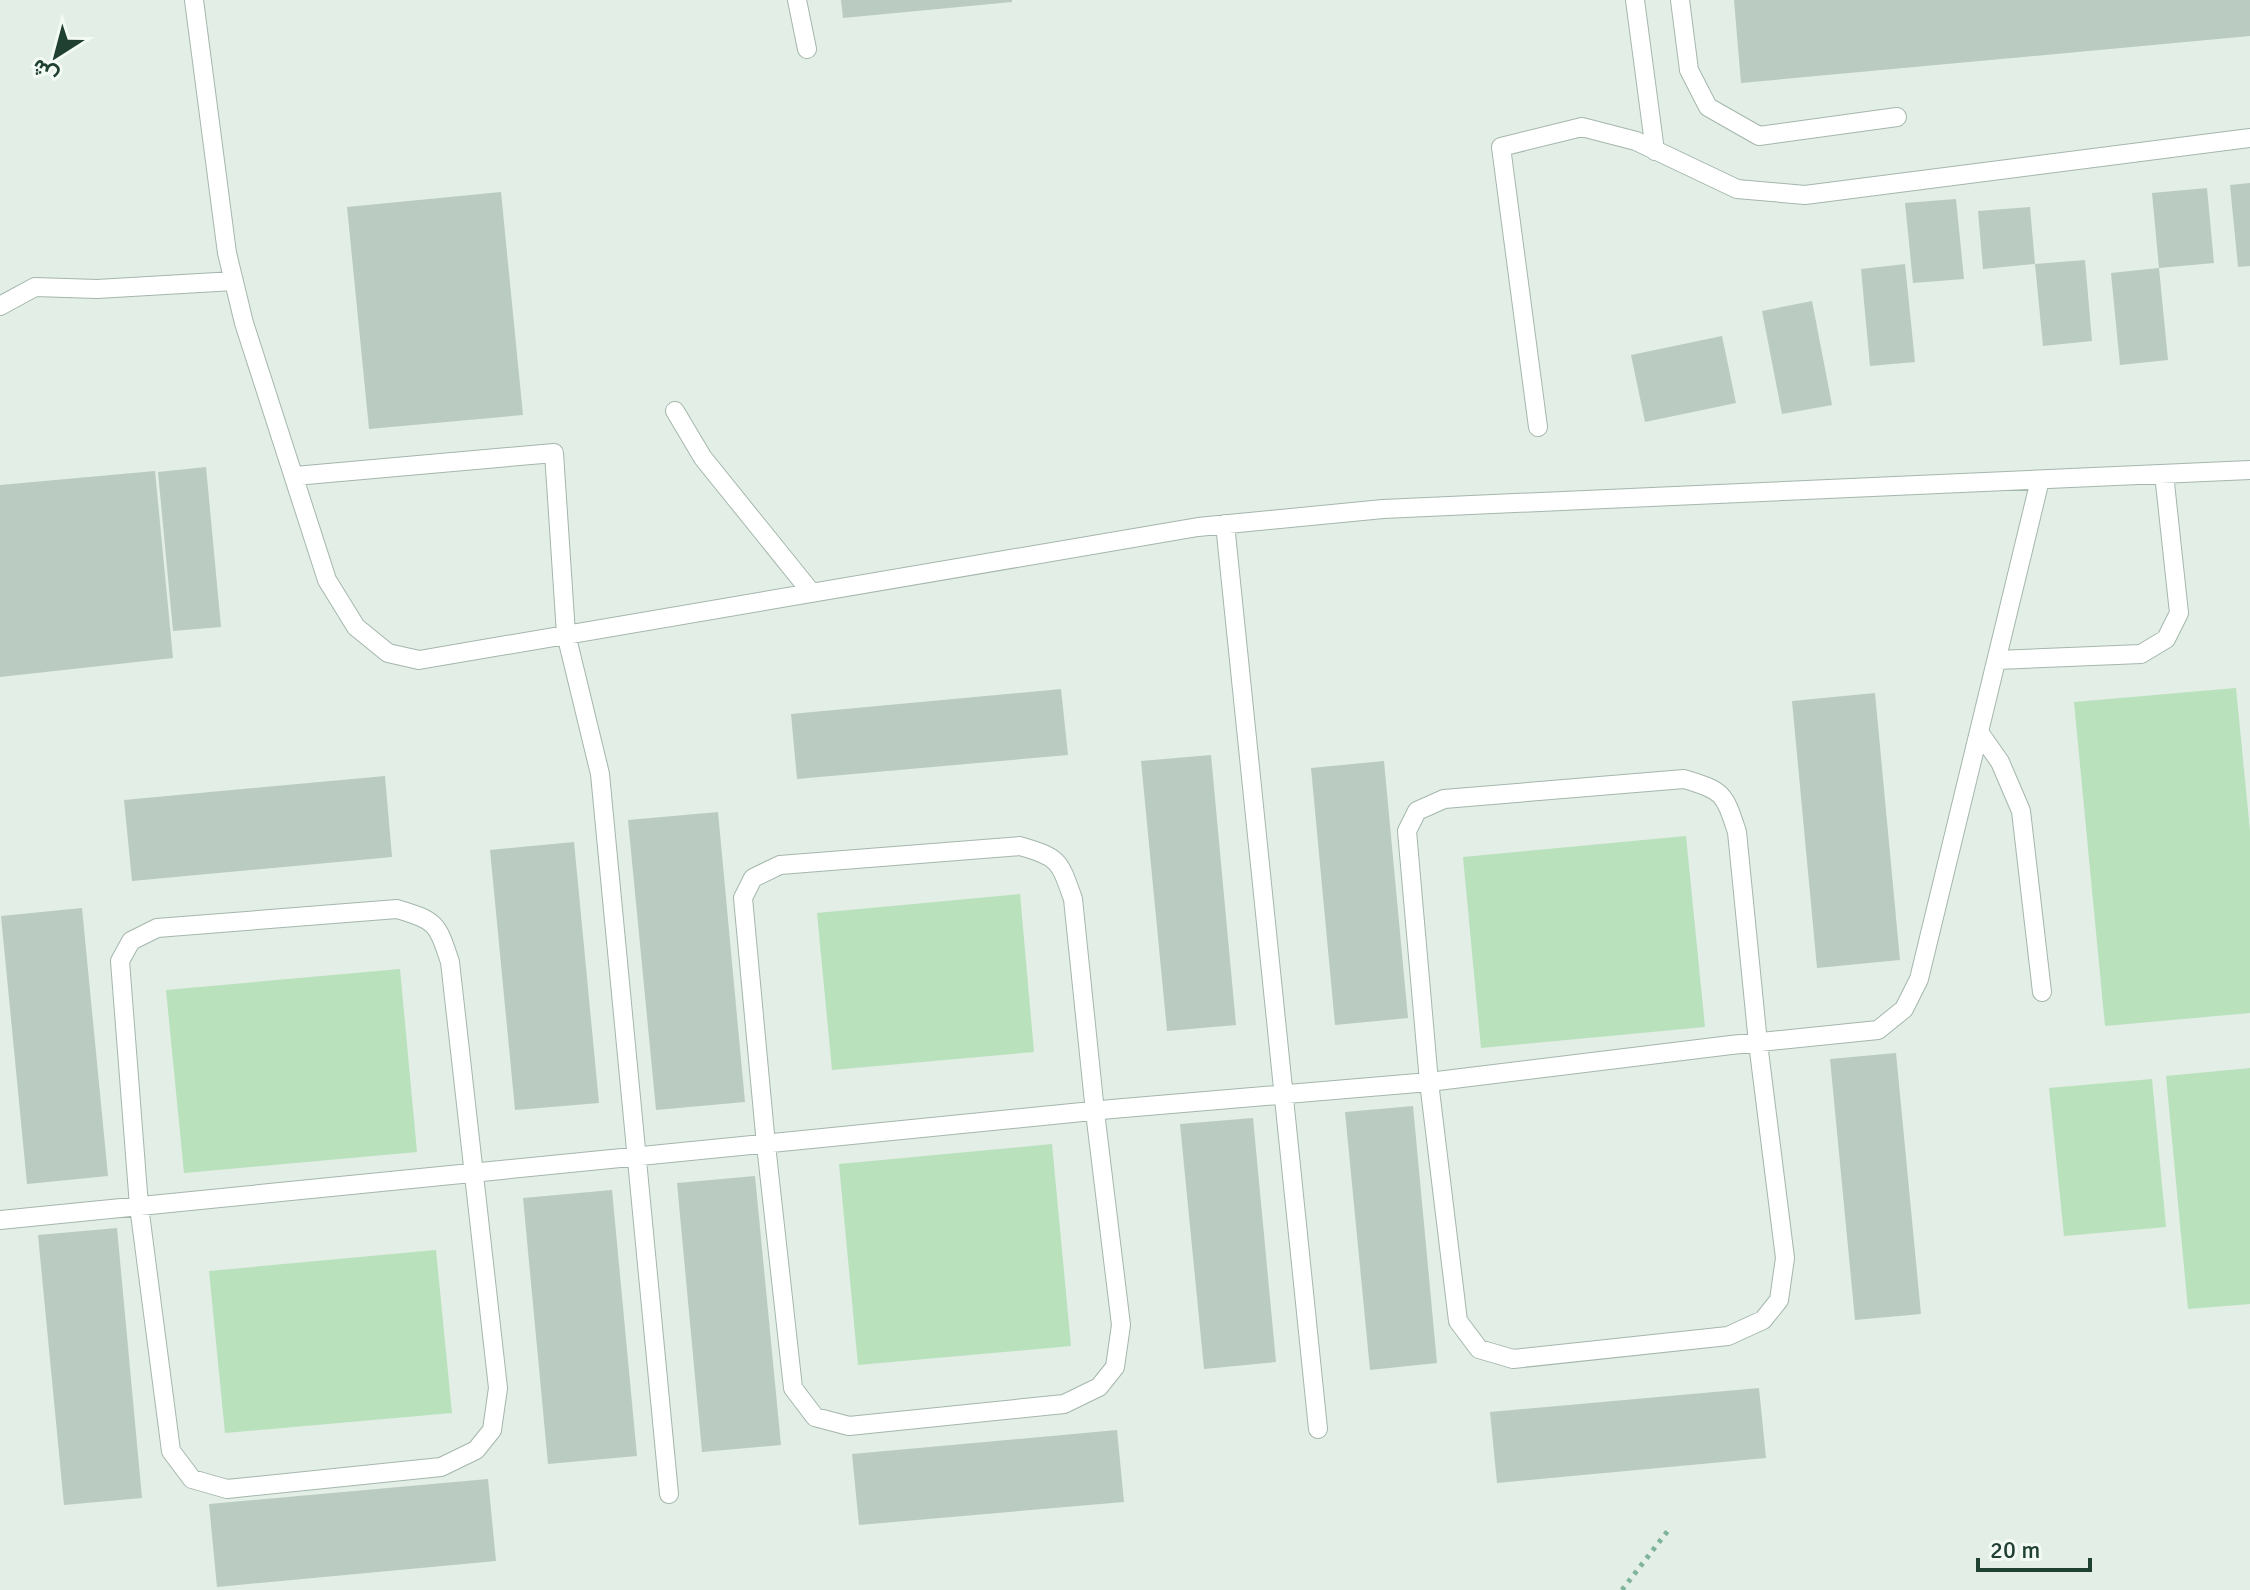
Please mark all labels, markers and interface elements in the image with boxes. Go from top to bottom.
north arrow [16,16,96,96]
text: ش [26,53,63,90]
scale bar [1978,1522,2090,1572]
text: 20 m [1990,1535,2040,1565]

